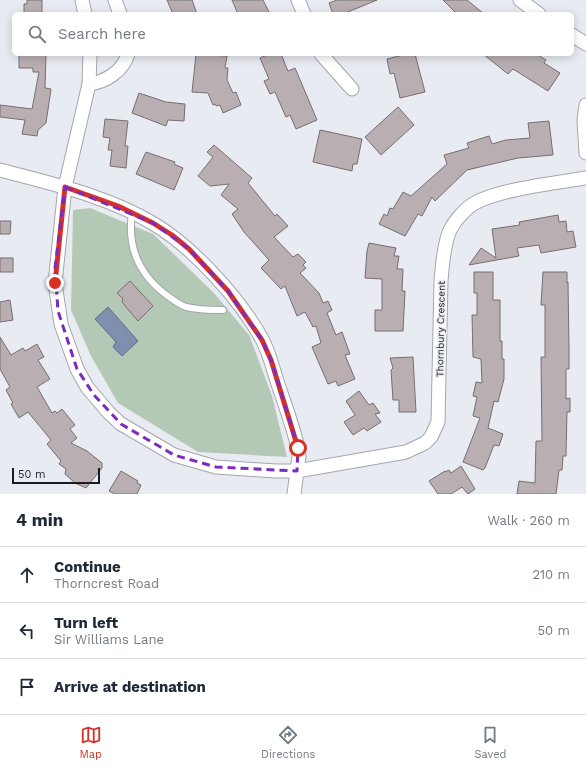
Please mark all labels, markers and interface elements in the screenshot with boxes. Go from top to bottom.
search box [12,12,574,56]
icon: search [26,23,48,45]
text: Search here [58,25,146,43]
route end [46,274,64,292]
street label: Thornbury Crescent [434,280,447,377]
route start [289,439,307,457]
scale bar [12,466,100,485]
text: 50 m [18,468,45,481]
text: 4 min [16,510,63,530]
text: Walk · 260 m [487,513,570,528]
text: Continue [54,558,121,576]
icon: ahead [16,564,38,586]
text: 210 m [532,567,570,582]
text: Thorncrest Road [54,576,159,591]
text: Turn left [54,614,118,632]
icon: left [16,620,38,642]
text: 50 m [538,623,570,638]
text: Sir Williams Lane [54,632,164,647]
icon: arrive [16,676,38,698]
text: Arrive at destination [54,678,206,696]
tab: Map [80,724,102,761]
tab: Directions [261,724,315,761]
tab: Saved [474,724,506,761]

